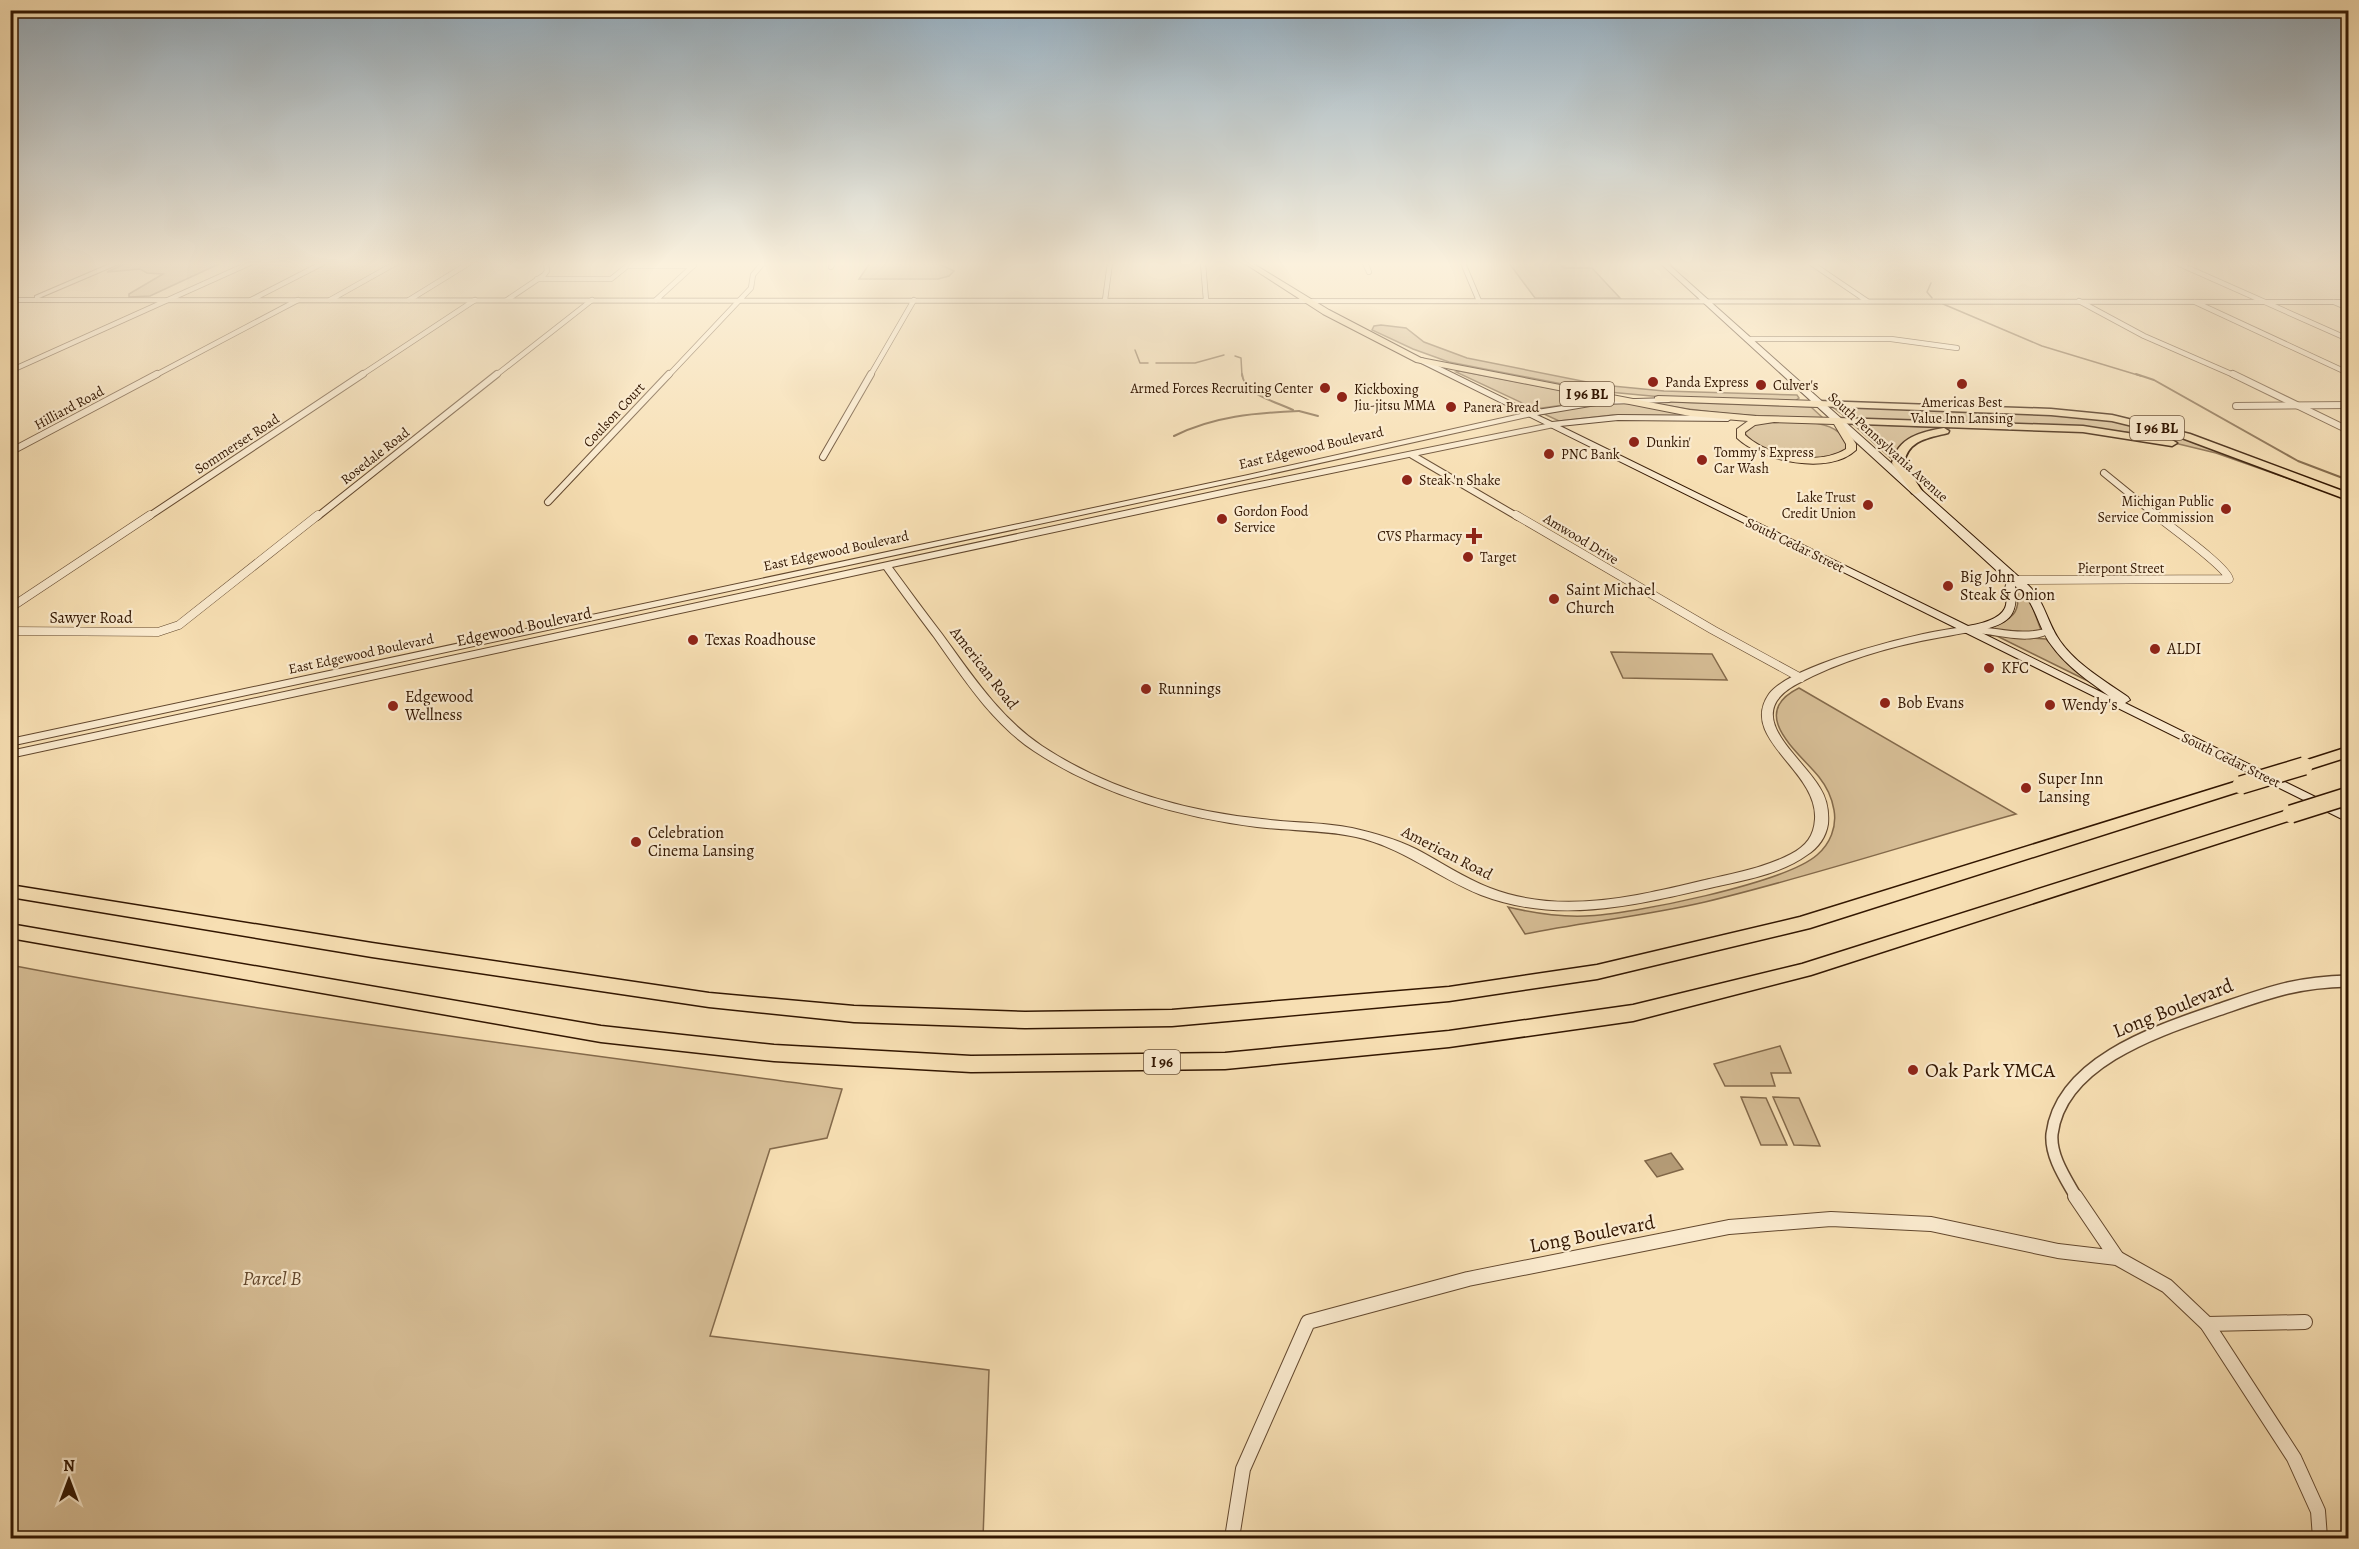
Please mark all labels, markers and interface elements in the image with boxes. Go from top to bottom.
place label: Panda Express [1665,373,1749,392]
marker: Panda Express [1646,375,1660,389]
place label: Culver's [1773,376,1819,395]
marker: Americas Best Value Inn Lansing [1955,377,1969,391]
street label: Coulson Court [579,378,649,452]
marker: Culver's [1754,378,1768,392]
place label: Armed Forces Recruiting Center [1129,379,1314,398]
place label: Kickboxing Jiu-jitsu MMA [1354,380,1436,415]
street label: Hilliard Road [31,381,108,434]
marker: Armed Forces Recruiting Center [1318,381,1332,395]
road number: I 96 BL [1560,382,1614,406]
street label: South Pennsylvania Avenue [1824,388,1952,506]
marker: Kickboxing Jiu-jitsu MMA [1335,390,1349,404]
place label: Americas Best Value Inn Lansing [1910,393,2013,428]
place label: Panera Bread [1463,398,1540,417]
marker: Panera Bread [1444,400,1458,414]
street label: Sommerset Road [191,409,283,479]
road number: I 96 BL [2130,416,2184,440]
street label: East Edgewood Boulevard [1237,422,1386,474]
street label: Rosedale Road [337,423,414,489]
place label: Dunkin' [1646,433,1691,452]
marker: Dunkin' [1627,435,1641,449]
place label: Tommy's Express Car Wash [1714,443,1814,478]
place label: PNC Bank [1561,445,1620,464]
marker: PNC Bank [1542,447,1556,461]
marker: Tommy's Express Car Wash [1695,453,1709,467]
place label: Steak 'n Shake [1419,471,1500,490]
marker: Steak 'n Shake [1400,473,1414,487]
place label: Lake Trust Credit Union [1782,488,1856,523]
place label: Michigan Public Service Commission [2098,492,2214,527]
marker: Lake Trust Credit Union [1861,498,1875,512]
place label: Gordon Food Service [1234,502,1309,537]
marker: Michigan Public Service Commission [2219,502,2233,516]
street label: Amwood Drive [1539,509,1622,569]
marker: Gordon Food Service [1215,512,1229,526]
street label: South Cedar Street [1742,513,1848,577]
street label: East Edgewood Boulevard [762,526,911,576]
place label: CVS Pharmacy [1377,527,1463,546]
marker: CVS Pharmacy [1467,529,1481,543]
place label: Target [1480,548,1517,567]
marker: Target [1461,550,1475,564]
street label: Pierpont Street [2077,559,2165,578]
place label: Big John Steak & Onion [1960,566,2055,606]
place label: Saint Michael Church [1566,579,1655,619]
marker: Big John Steak & Onion [1941,579,1955,593]
marker: Saint Michael Church [1547,592,1561,606]
street label: Edgewood Boulevard [454,602,594,652]
street label: Sawyer Road [49,607,133,629]
street label: American Road [944,621,1024,714]
street label: East Edgewood Boulevard [287,629,436,679]
place label: Texas Roadhouse [705,629,816,651]
marker: Texas Roadhouse [686,633,700,647]
place label: ALDI [2166,638,2201,660]
marker: ALDI [2148,642,2162,656]
place label: KFC [2001,657,2029,679]
marker: KFC [1982,661,1996,675]
place label: Runnings [1158,678,1221,700]
marker: Runnings [1139,682,1153,696]
place label: Edgewood Wellness [404,686,474,726]
place label: Bob Evans [1897,692,1964,714]
place label: Wendy's [2061,694,2118,716]
marker: Bob Evans [1878,696,1892,710]
marker: Wendy's [2043,698,2057,712]
marker: Edgewood Wellness [386,699,400,713]
street label: South Cedar Street [2178,728,2284,792]
place label: Super Inn Lansing [2038,768,2103,808]
marker: Super Inn Lansing [2019,781,2033,795]
street label: American Road [1397,820,1497,886]
place label: Celebration Cinema Lansing [648,822,754,862]
marker: Celebration Cinema Lansing [629,835,643,849]
street label: Long Boulevard [2109,972,2237,1044]
road number: I 96 [1144,1050,1180,1074]
place label: Oak Park YMCA [1925,1057,2055,1084]
marker: Oak Park YMCA [1906,1063,1920,1077]
street label: Long Boulevard [1527,1209,1657,1259]
park label: Parcel B [242,1265,302,1292]
north arrow [39,1450,99,1510]
text: N [63,1455,75,1477]

